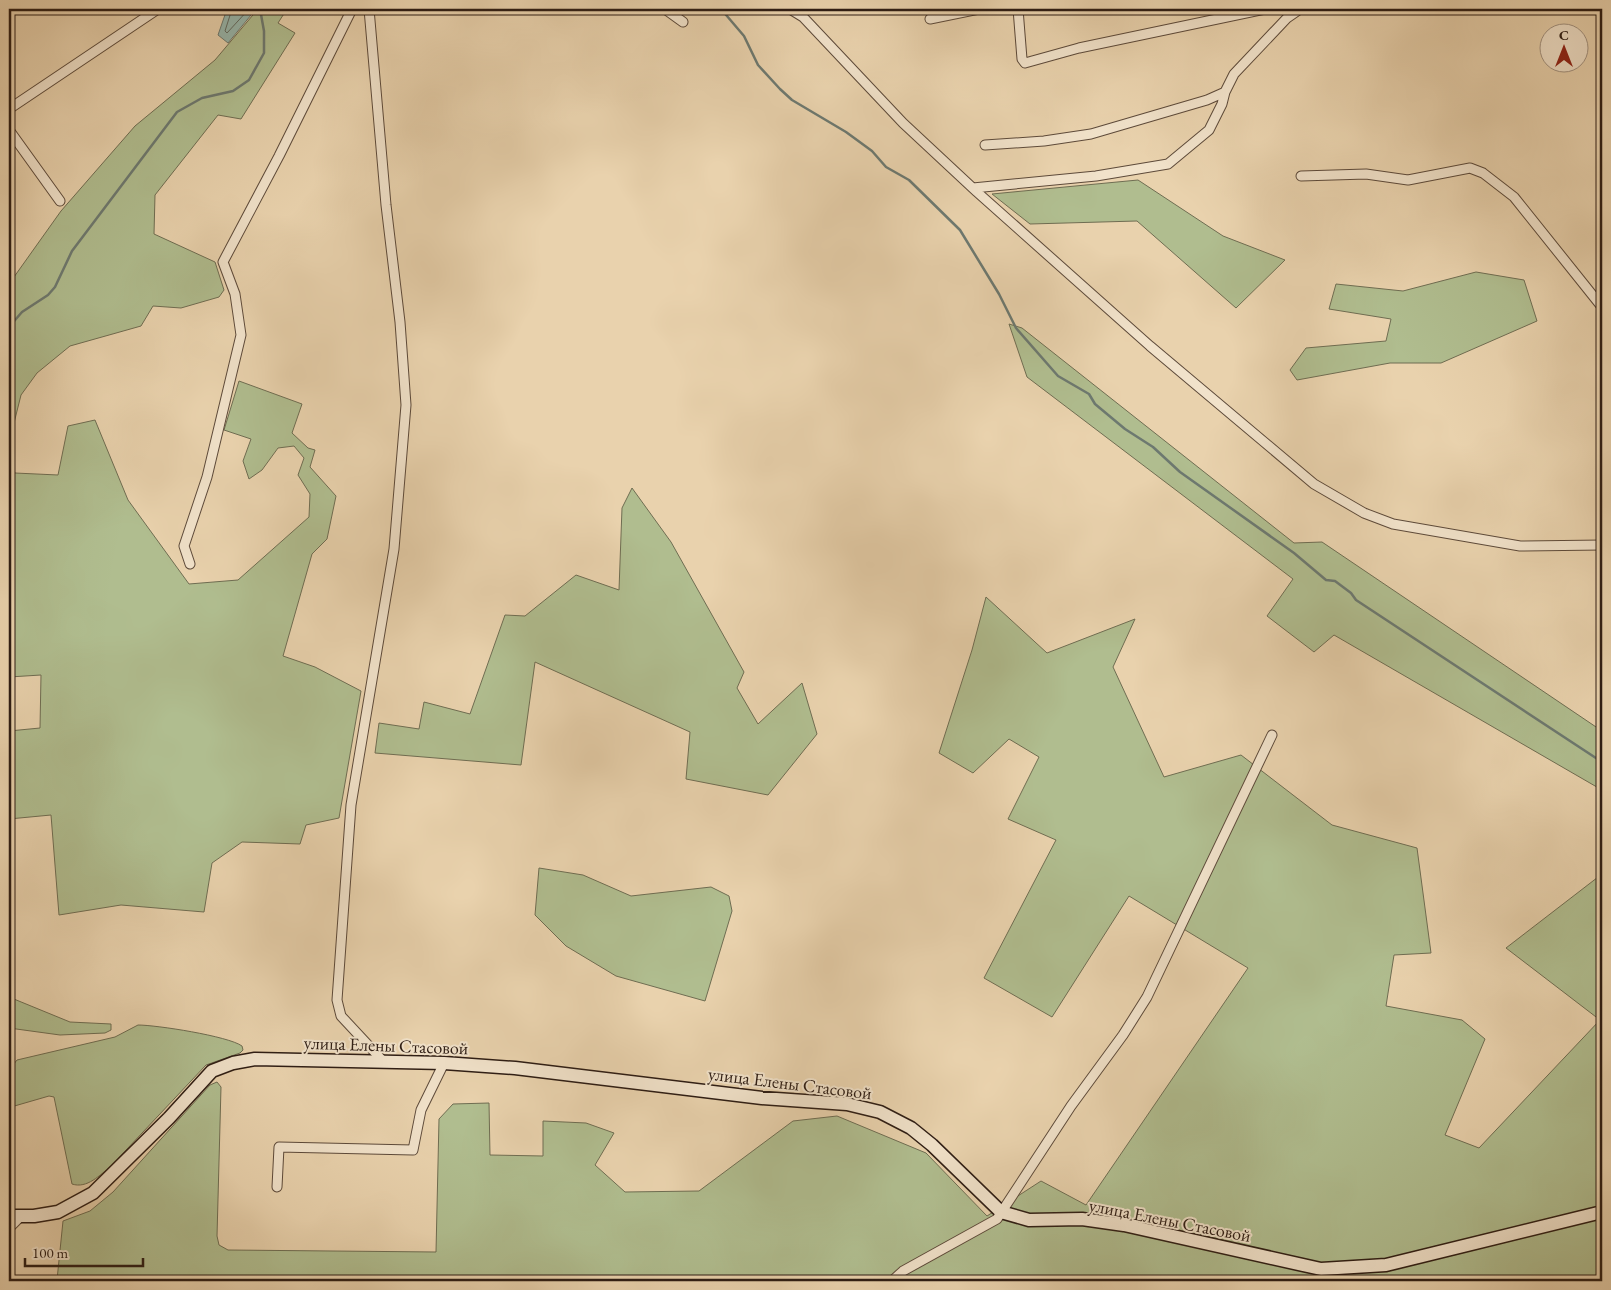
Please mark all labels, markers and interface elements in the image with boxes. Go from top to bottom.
north arrow [1538,22,1588,72]
text: С [1559,26,1569,44]
street label: улица Елены Стасовой [303,1031,469,1059]
street label: улица Елены Стасовой [707,1062,874,1105]
street label: улица Елены Стасовой [1087,1193,1254,1247]
scale bar [25,1235,142,1267]
text: 100 m [32,1243,69,1262]

